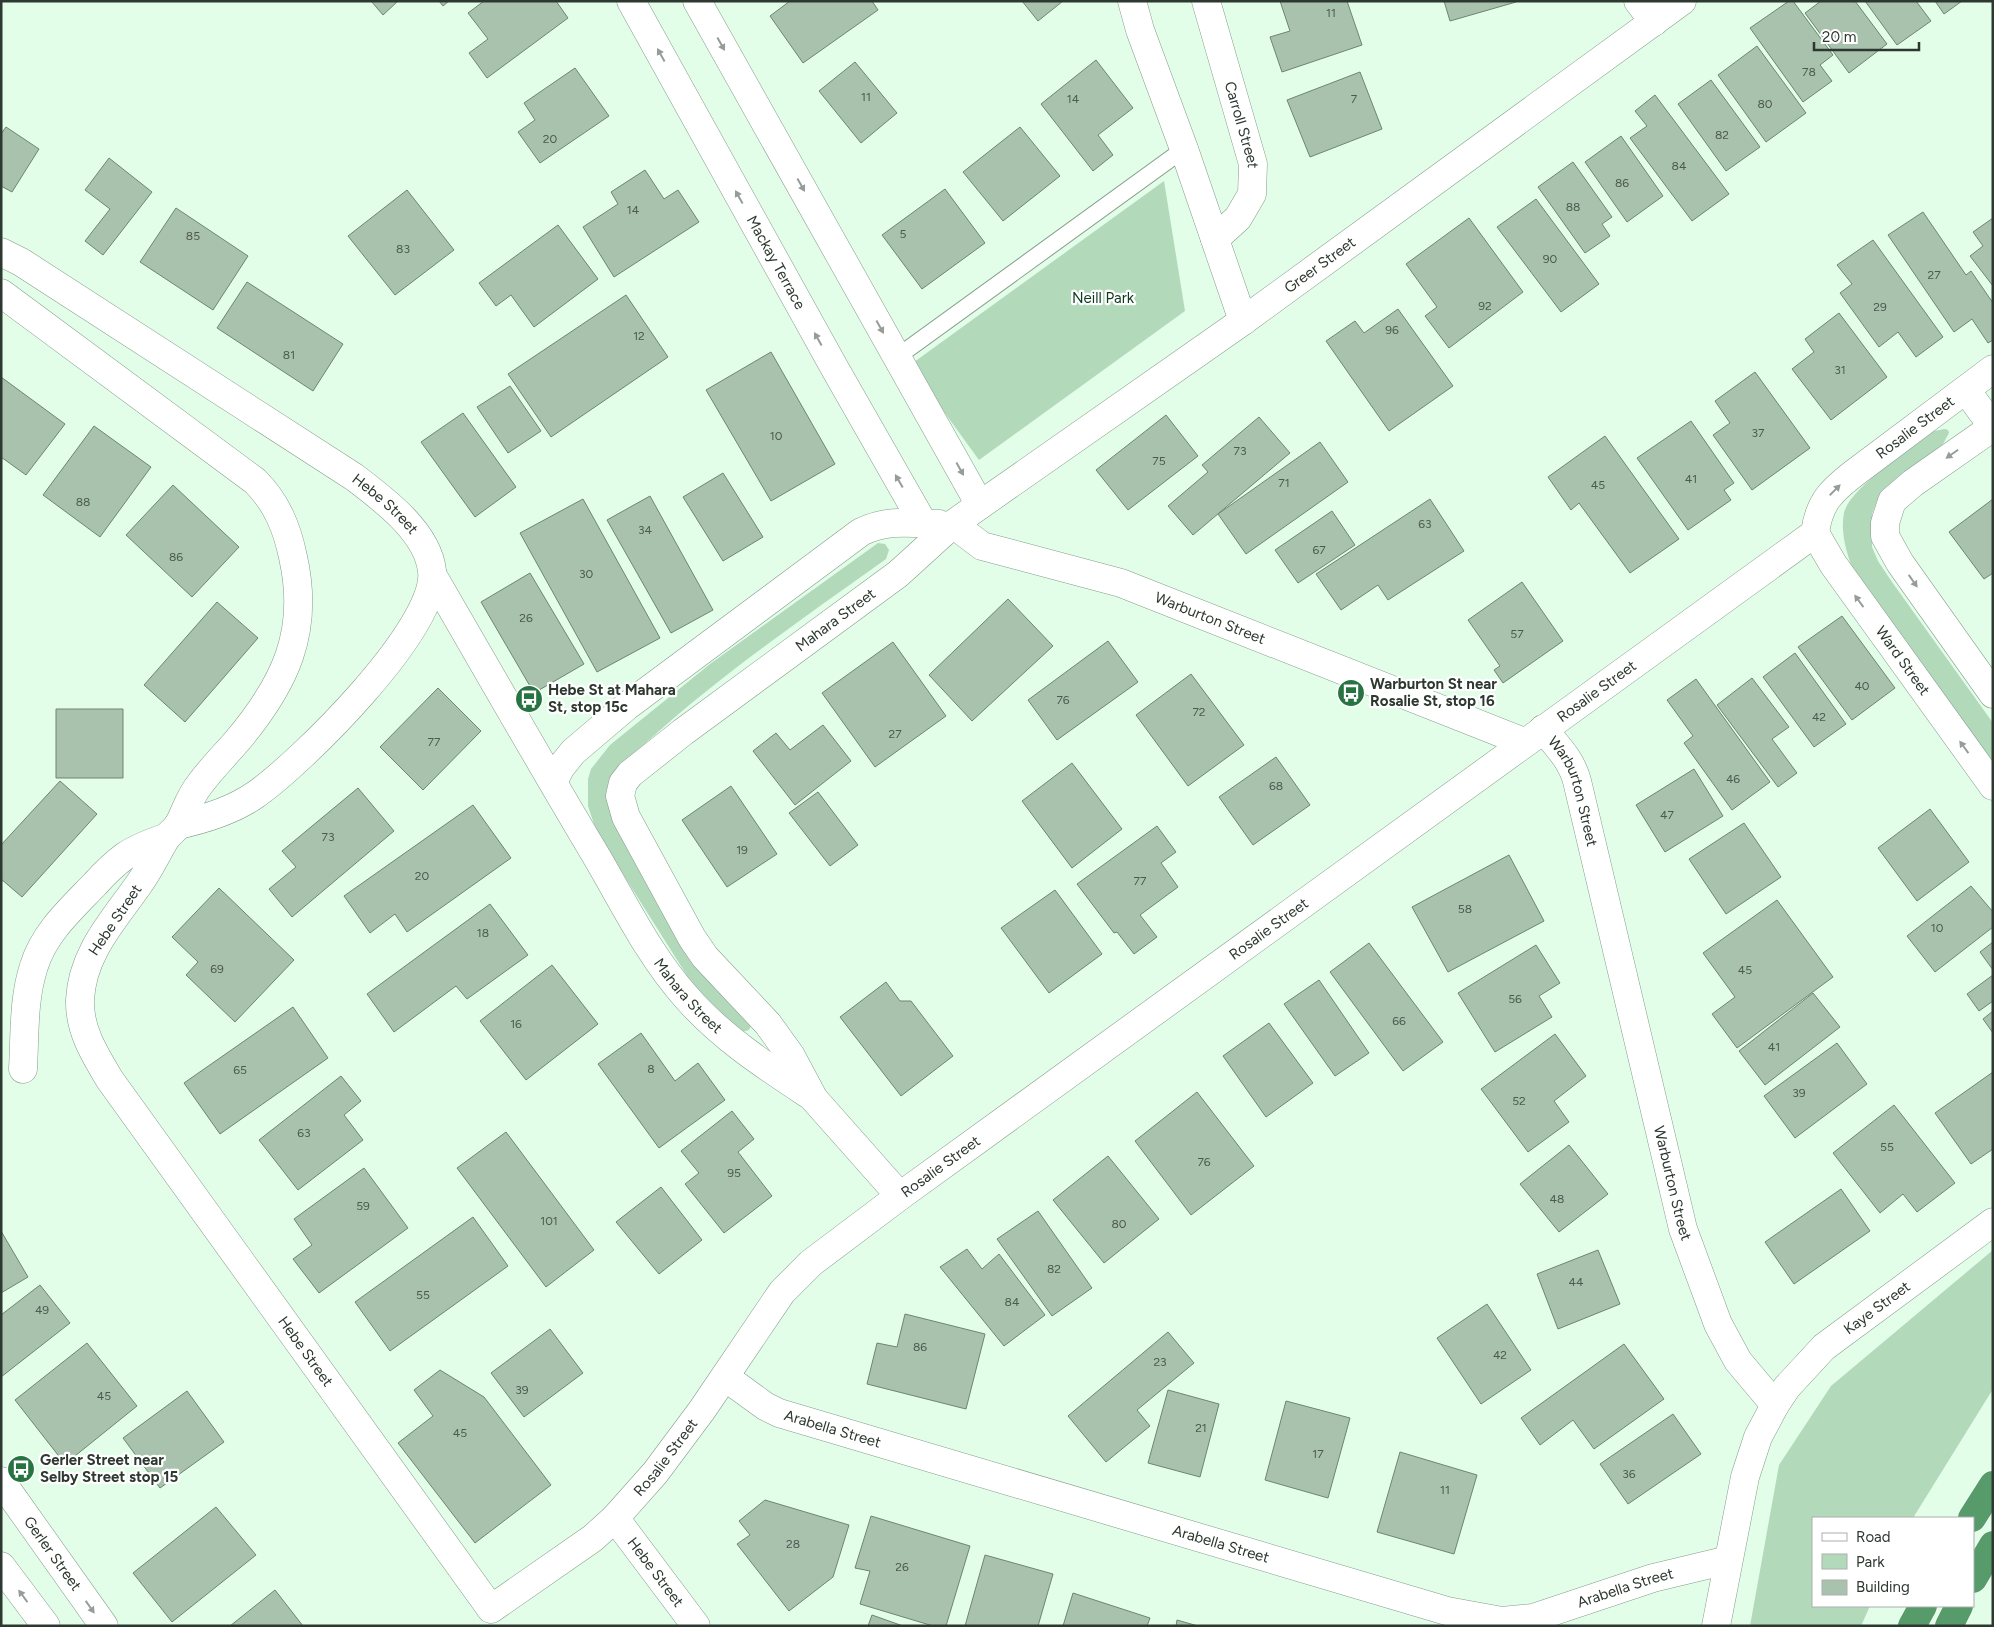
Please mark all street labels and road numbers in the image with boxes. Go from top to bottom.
street label: Carroll Street [1221,79,1262,169]
street label: Mackay Terrace [743,212,809,313]
street label: Greer Street [1281,233,1359,297]
street label: Rosalie Street [1872,392,1958,463]
street label: Hebe Street [349,470,422,538]
street label: Mahara Street [792,584,879,655]
street label: Warburton Street [1152,588,1268,648]
street label: Ward Street [1872,623,1934,699]
street label: Rosalie Street [1553,656,1640,726]
street label: Warburton Street [1544,733,1601,849]
street label: Hebe Street [85,881,146,959]
street label: Rosalie Street [1225,894,1312,964]
street label: Mahara Street [650,955,726,1038]
street label: Warburton Street [1650,1124,1696,1243]
street label: Rosalie Street [898,1132,984,1201]
street label: Kaye Street [1840,1277,1914,1338]
street label: Hebe Street [274,1313,337,1390]
street label: Arabella Street [782,1406,883,1452]
street label: Rosalie Street [630,1415,702,1500]
street label: Gerler Street [20,1513,85,1595]
street label: Arabella Street [1170,1521,1272,1567]
street label: Hebe Street [624,1534,688,1611]
street label: Arabella Street [1575,1564,1675,1612]

